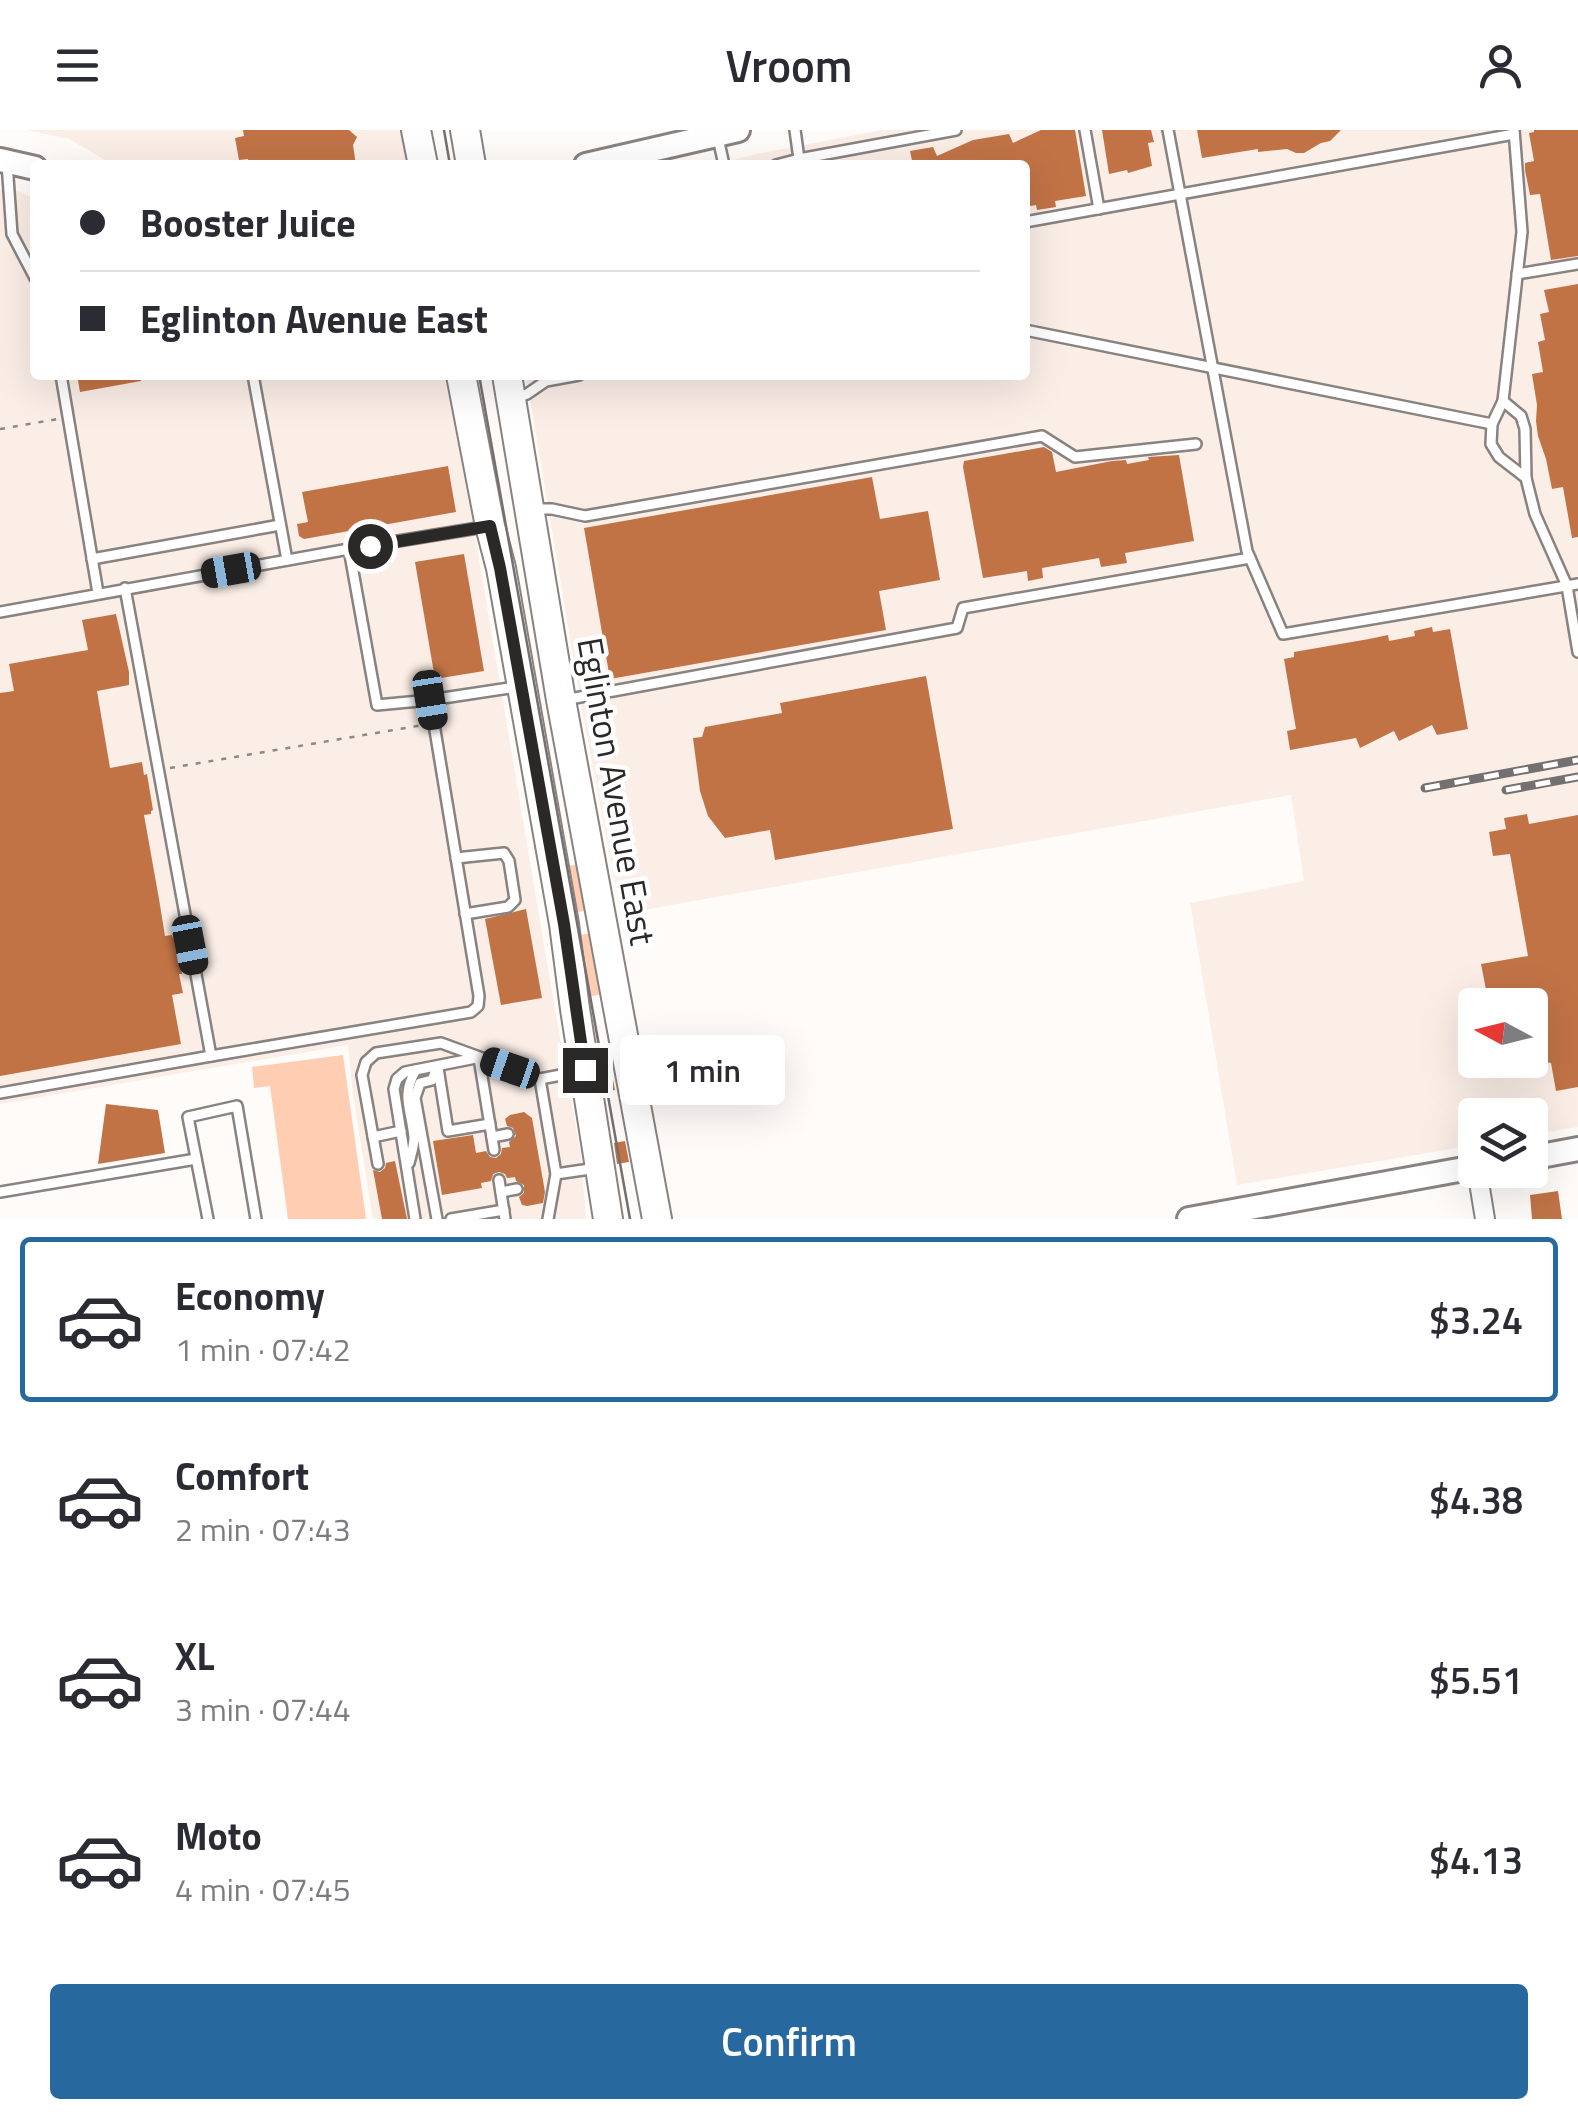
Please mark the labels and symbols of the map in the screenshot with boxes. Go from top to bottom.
route start [348,524,393,569]
car [199,550,263,590]
street label: Eglinton Avenue East [563,633,671,949]
car [410,668,450,732]
car [170,913,210,977]
north arrow [1458,988,1548,1078]
callout: 1 min [620,1035,785,1105]
car [477,1044,543,1092]
route end [563,1048,608,1093]

